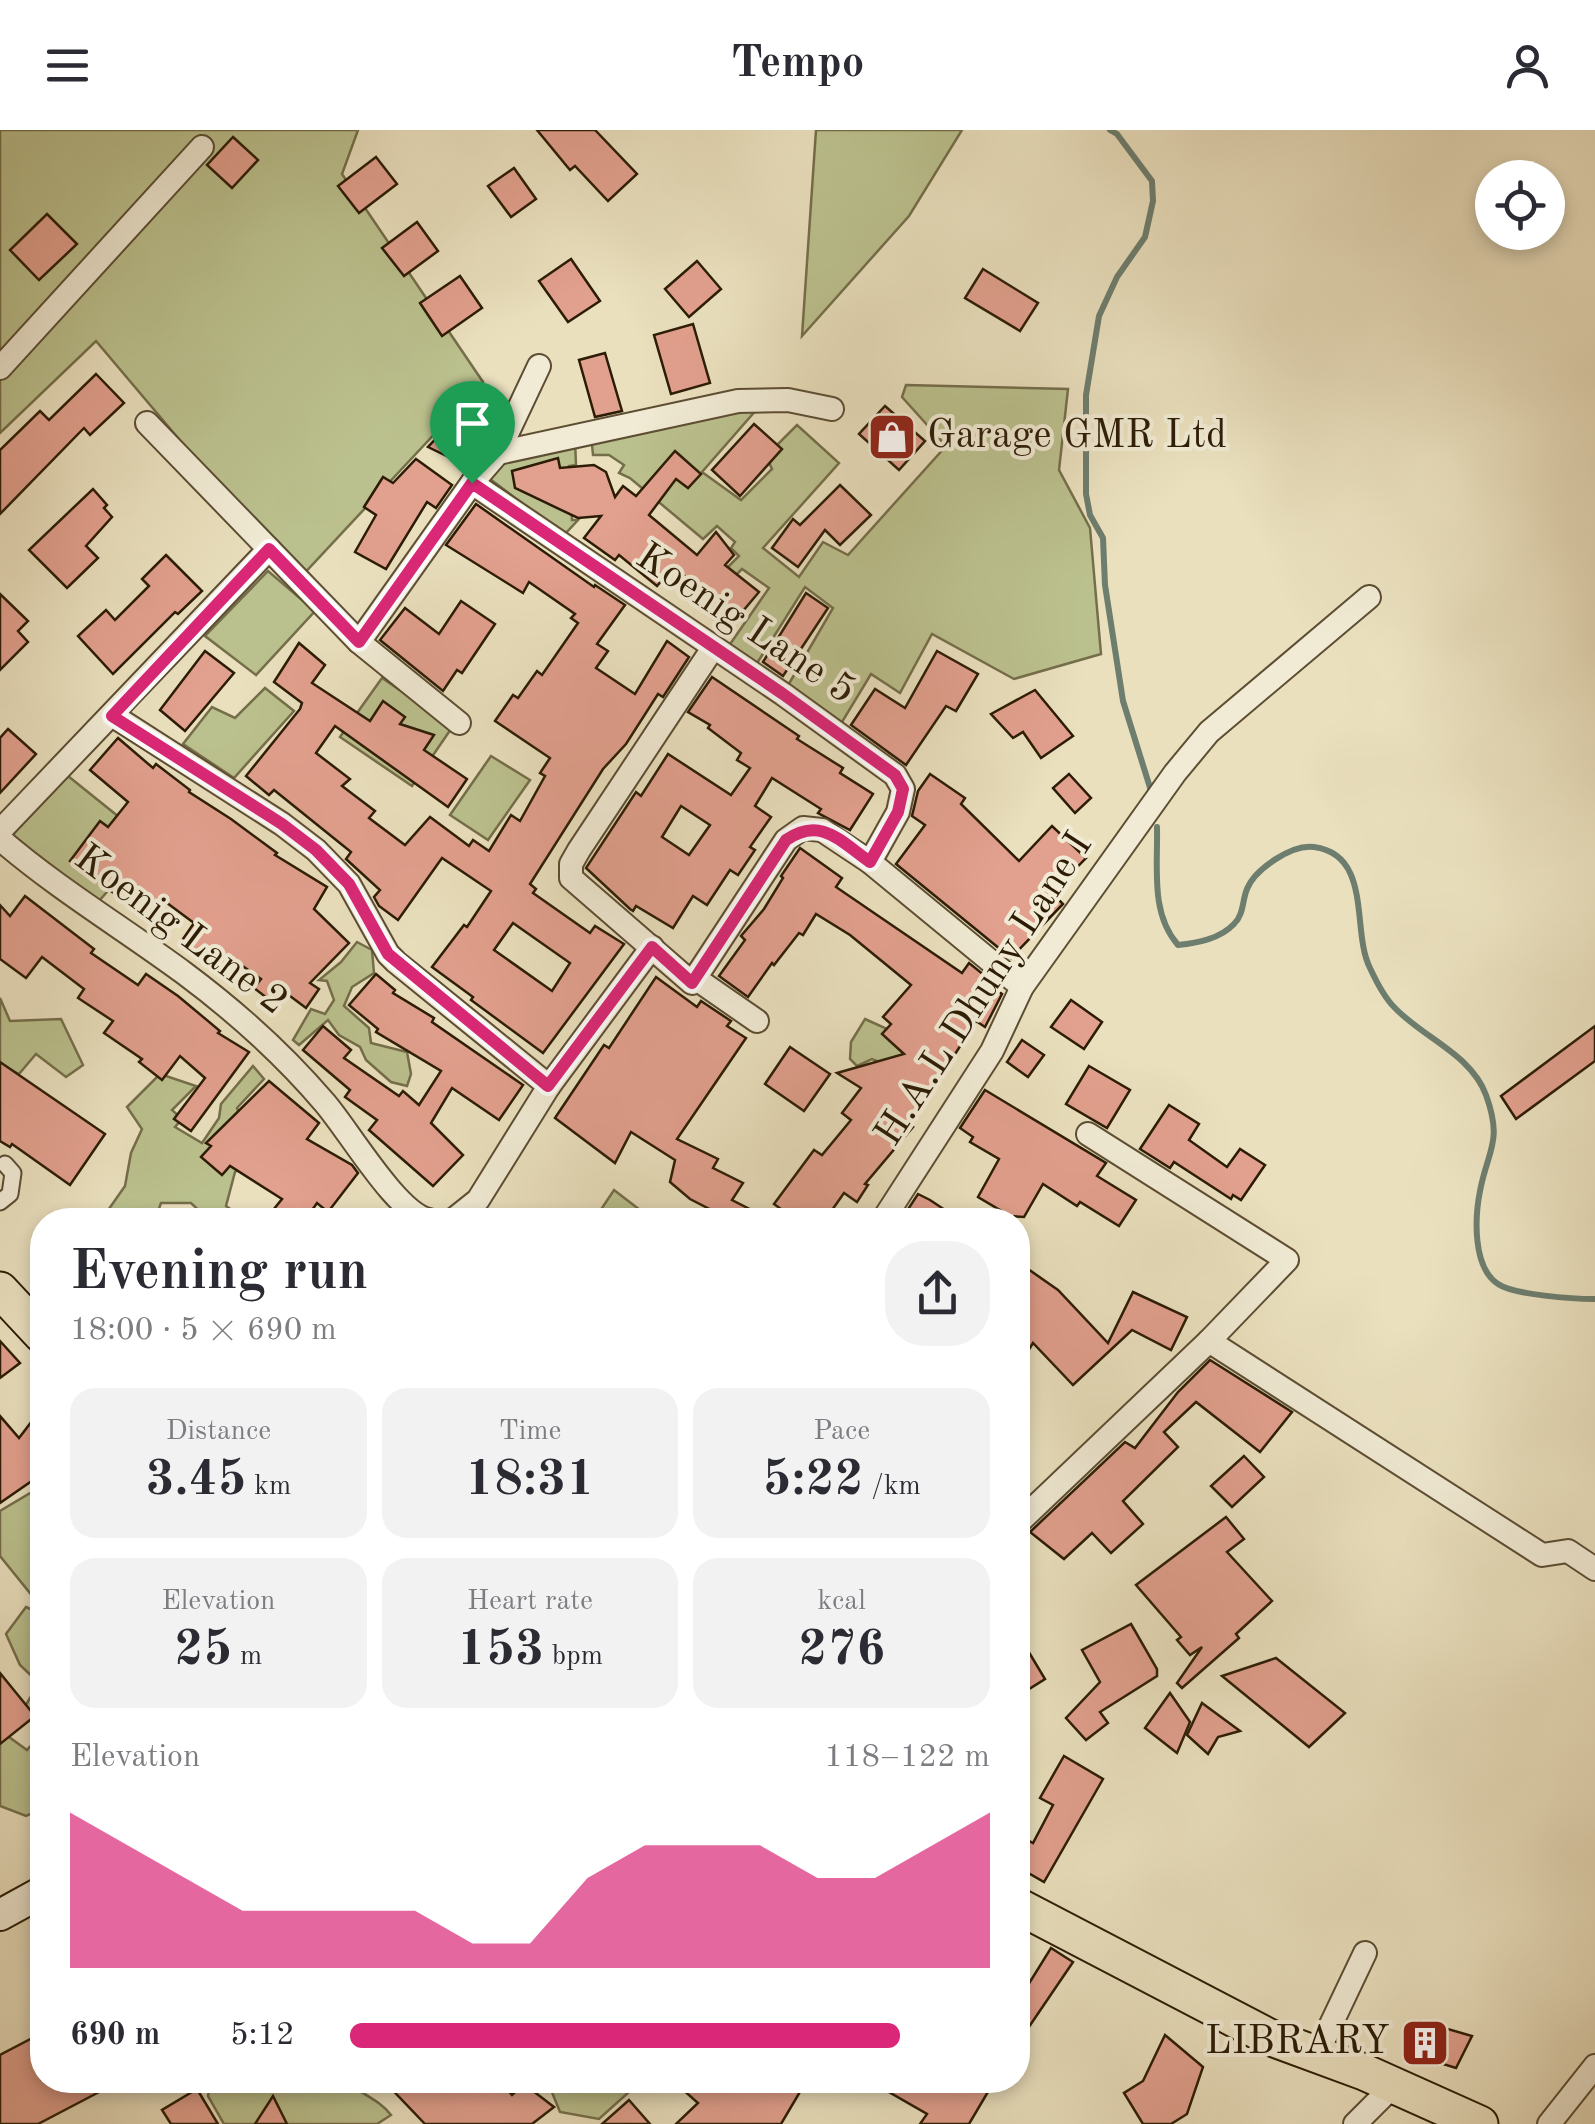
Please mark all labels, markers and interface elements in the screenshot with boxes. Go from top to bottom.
icon: menu [40,38,95,93]
icon: person [1500,38,1555,93]
text: Tempo [731,42,864,87]
map controls [1475,160,1565,250]
button: locate [1475,160,1565,250]
pin [430,381,515,484]
icon: arrive [445,396,500,451]
shop icon: Garage GMR Ltd [866,411,918,463]
place label: Garage GMR Ltd [927,417,1227,457]
street label: Koenig Lane 5 [628,537,862,713]
street label: H.A.L Dhuny Lane I [869,826,1101,1154]
street label: Koenig Lane 2 [66,838,294,1024]
button: share [885,1241,990,1346]
text: Evening run [70,1246,368,1301]
text: 18:00 · 5 × 690 m [70,1315,337,1347]
text: Distance [166,1418,271,1446]
text: Time [499,1418,561,1446]
text: Pace [813,1418,870,1446]
text: 3.45 [146,1456,247,1506]
text: 18:31 [465,1456,595,1506]
text: 5:22 [763,1456,864,1506]
text: km [247,1473,291,1501]
text: /km [864,1473,921,1501]
text: Elevation [161,1588,275,1616]
text: Heart rate [467,1588,593,1616]
text: kcal [818,1588,866,1616]
text: 25 [174,1626,232,1676]
text: 153 [457,1626,544,1676]
text: 276 [798,1626,885,1676]
text: m [232,1643,262,1671]
text: bpm [544,1643,603,1671]
text: Elevation [70,1742,200,1774]
text: 118–122 m [824,1742,990,1774]
building icon: LIBRARY [1399,2017,1451,2069]
text: 690 m [70,2020,160,2052]
text: 5:12 [230,2020,295,2052]
place label: LIBRARY [1205,2023,1390,2063]

